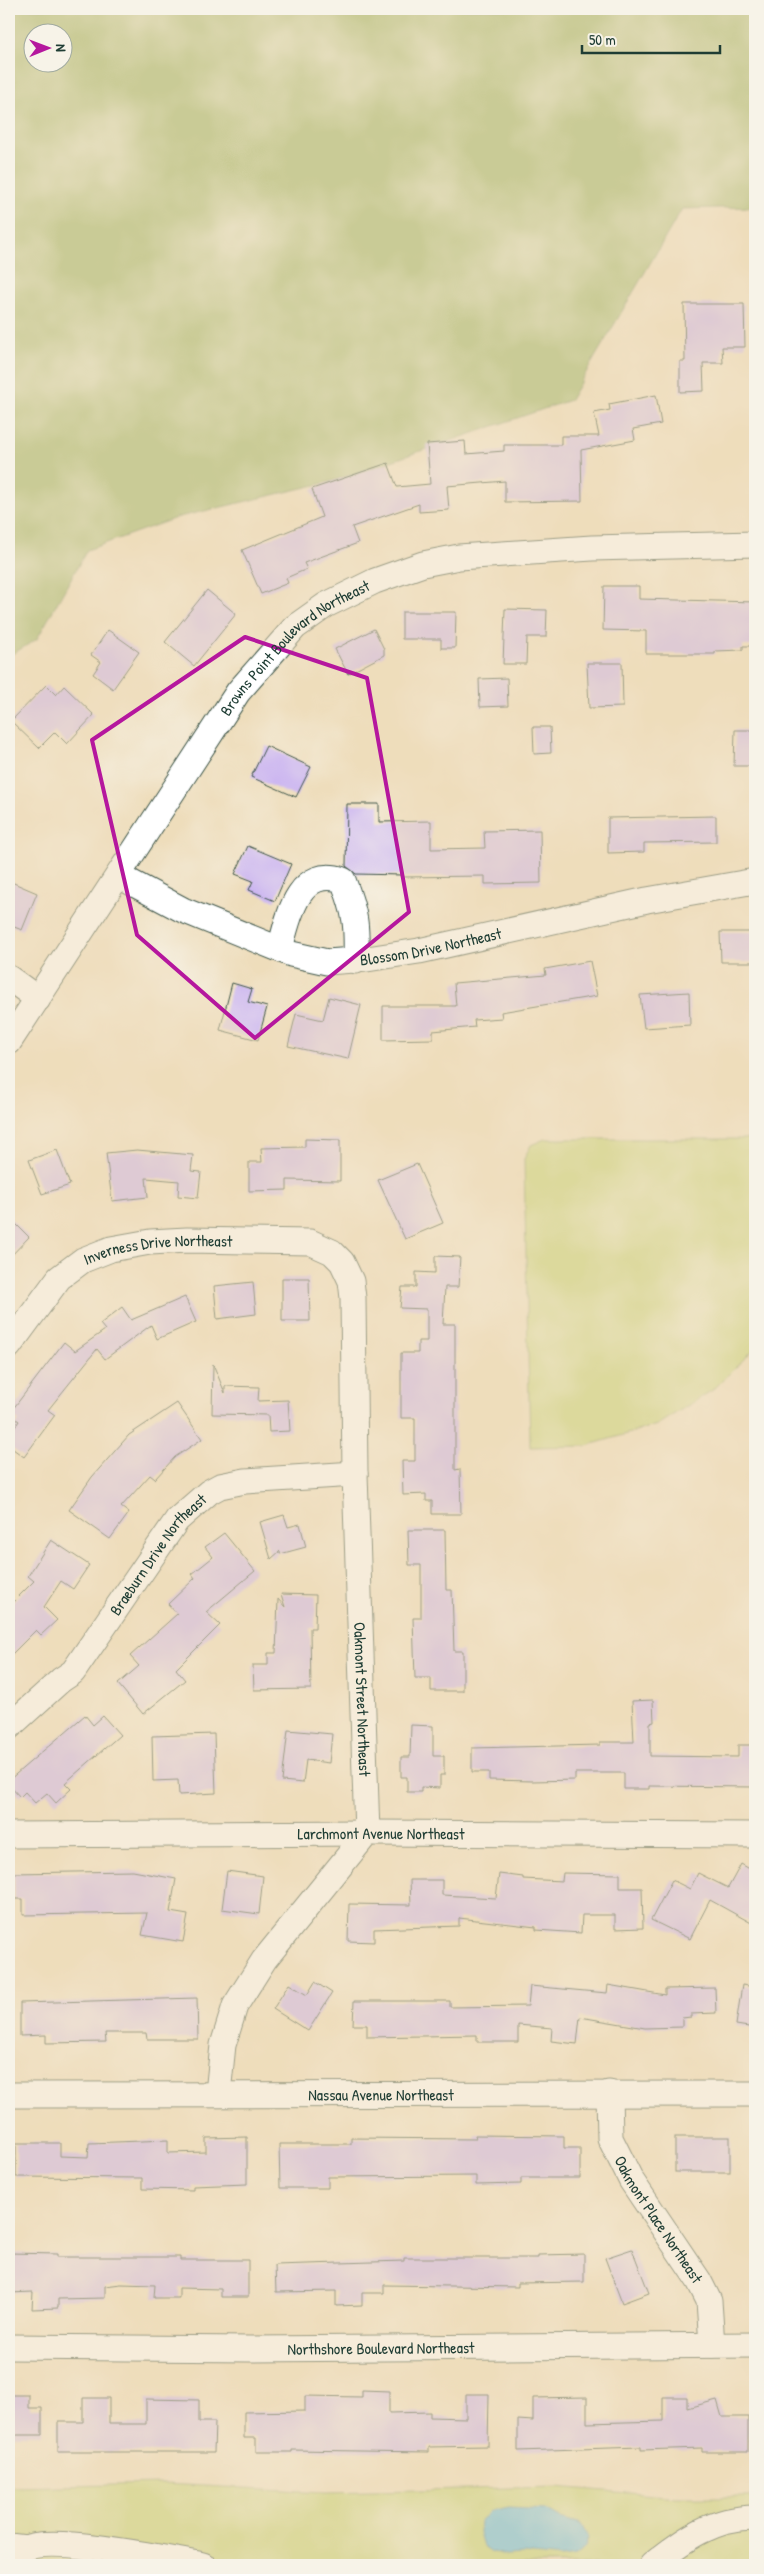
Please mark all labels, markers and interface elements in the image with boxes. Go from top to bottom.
north arrow [22,22,72,72]
scale bar [582,22,719,54]
text: 50 m [589,29,616,50]
text: N [52,44,71,52]
street label: Browns Point Boulevard Northeast [215,574,374,720]
street label: Blossom Drive Northeast [359,922,504,970]
street label: Inverness Drive Northeast [80,1229,233,1270]
street label: Braeburn Drive Northeast [104,1488,211,1619]
street label: Oakmont Street Northeast [349,1622,376,1777]
street label: Larchmont Avenue Northeast [297,1822,465,1845]
street label: Nassau Avenue Northeast [308,2083,454,2106]
street label: Oakmont Place Northeast [610,2152,709,2288]
street label: Northshore Boulevard Northeast [287,2336,475,2360]

